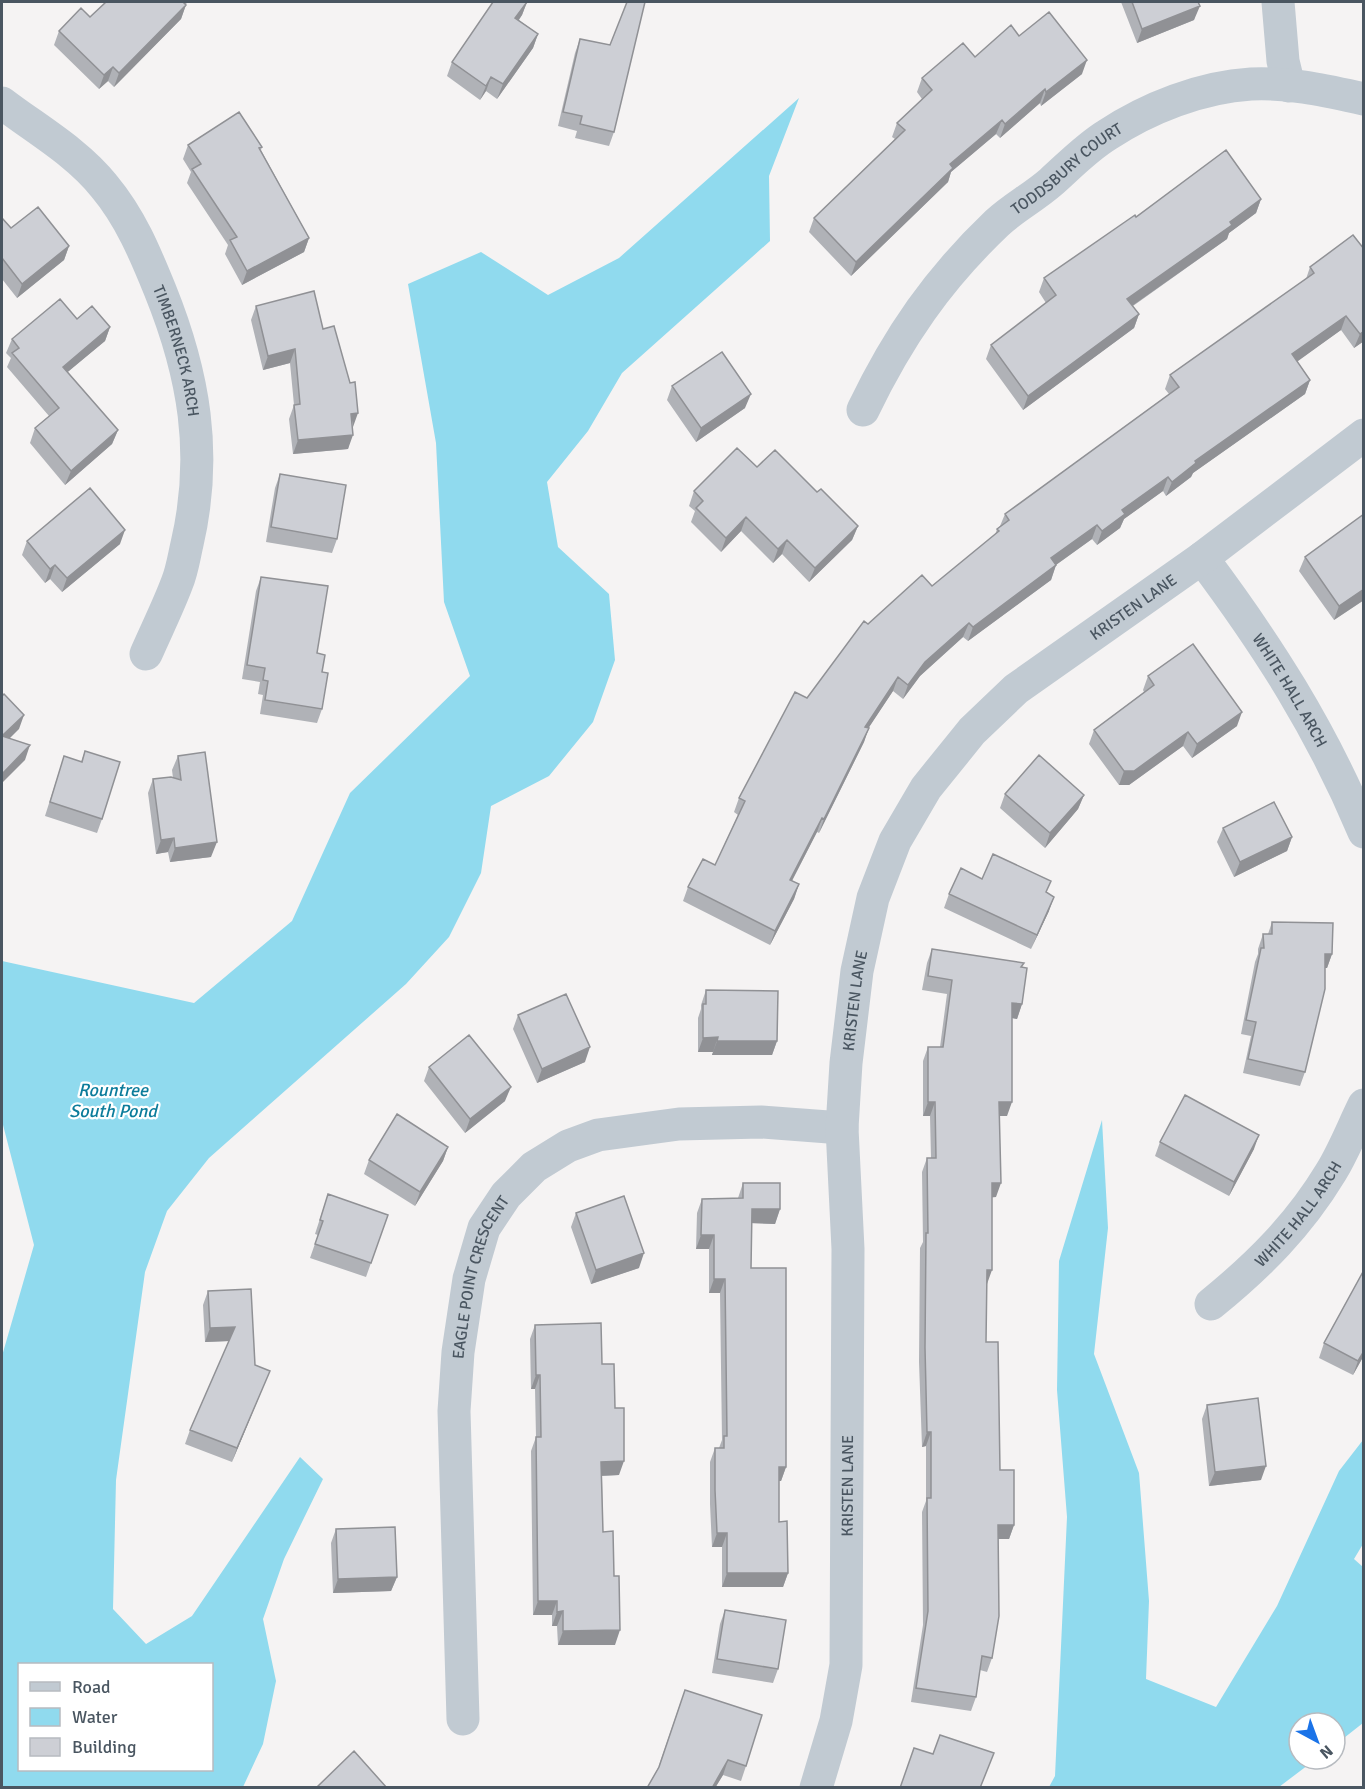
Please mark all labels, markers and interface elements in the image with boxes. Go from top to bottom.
street label: TODDSBURY COURT [1007,119,1126,219]
street label: TIMBERNECK ARCH [148,282,203,418]
street label: KRISTEN LANE [1086,570,1181,645]
street label: WHITE HALL ARCH [1248,630,1331,751]
street label: KRISTEN LANE [839,948,872,1052]
water label: Rountree South Pond [69,1079,159,1122]
street label: WHITE HALL ARCH [1251,1158,1346,1271]
street label: EAGLE POINT CRESCENT [449,1192,514,1359]
street label: KRISTEN LANE [838,1435,858,1537]
legend [18,1663,213,1771]
text: Road [72,1676,111,1698]
text: Water [72,1706,118,1728]
north arrow [1287,1711,1347,1771]
text: Building [72,1736,136,1758]
text: N [1315,1740,1337,1763]

